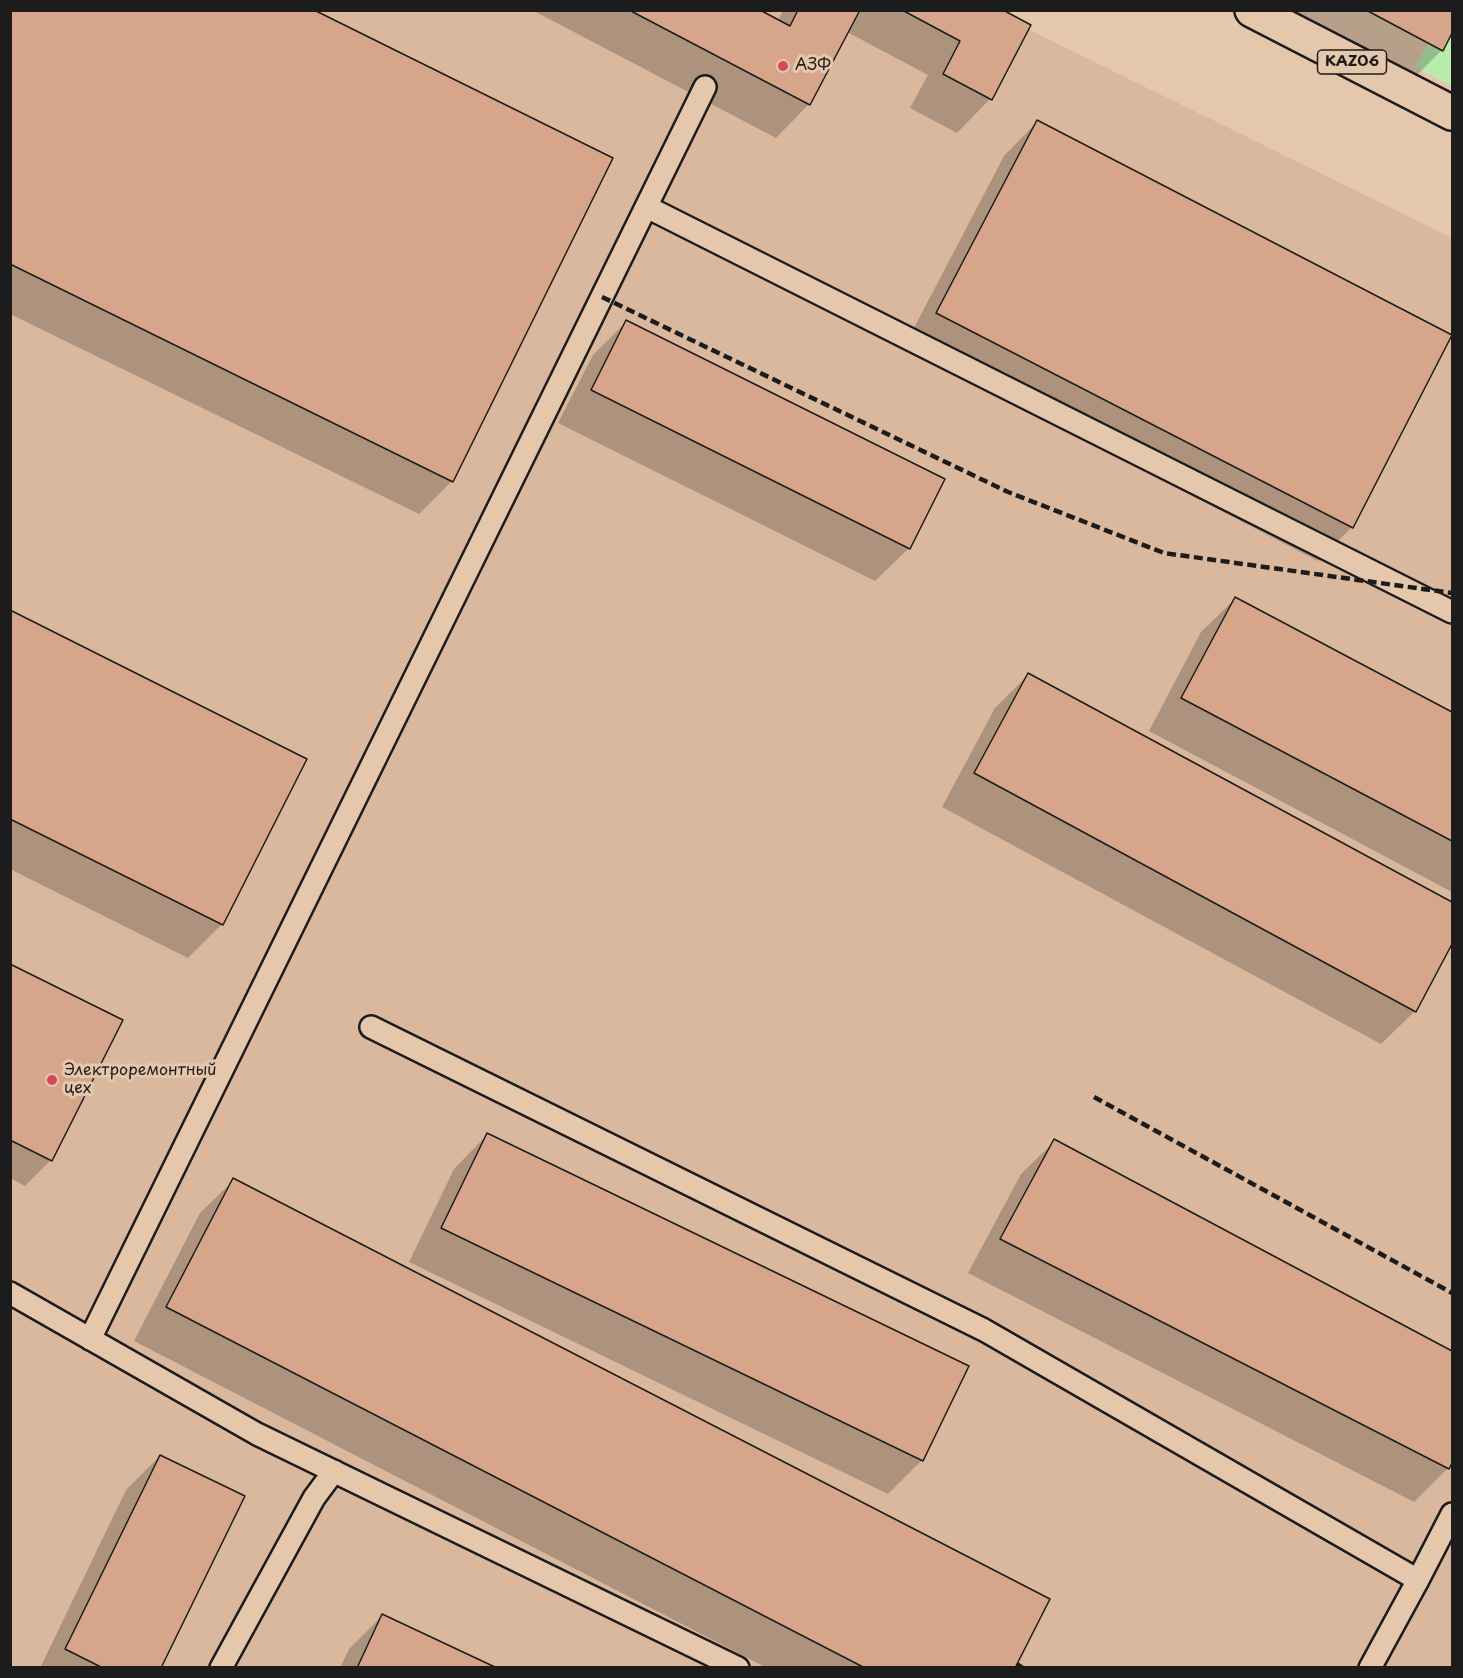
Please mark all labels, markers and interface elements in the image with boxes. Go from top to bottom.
road number: KАZ06 [1318,50,1386,74]
place label: АЗФ [795,56,831,76]
marker: АЗФ [776,59,790,73]
place label: Электроремонтный цех [64,1061,217,1099]
marker: Электроремонтный цех [45,1073,59,1087]

